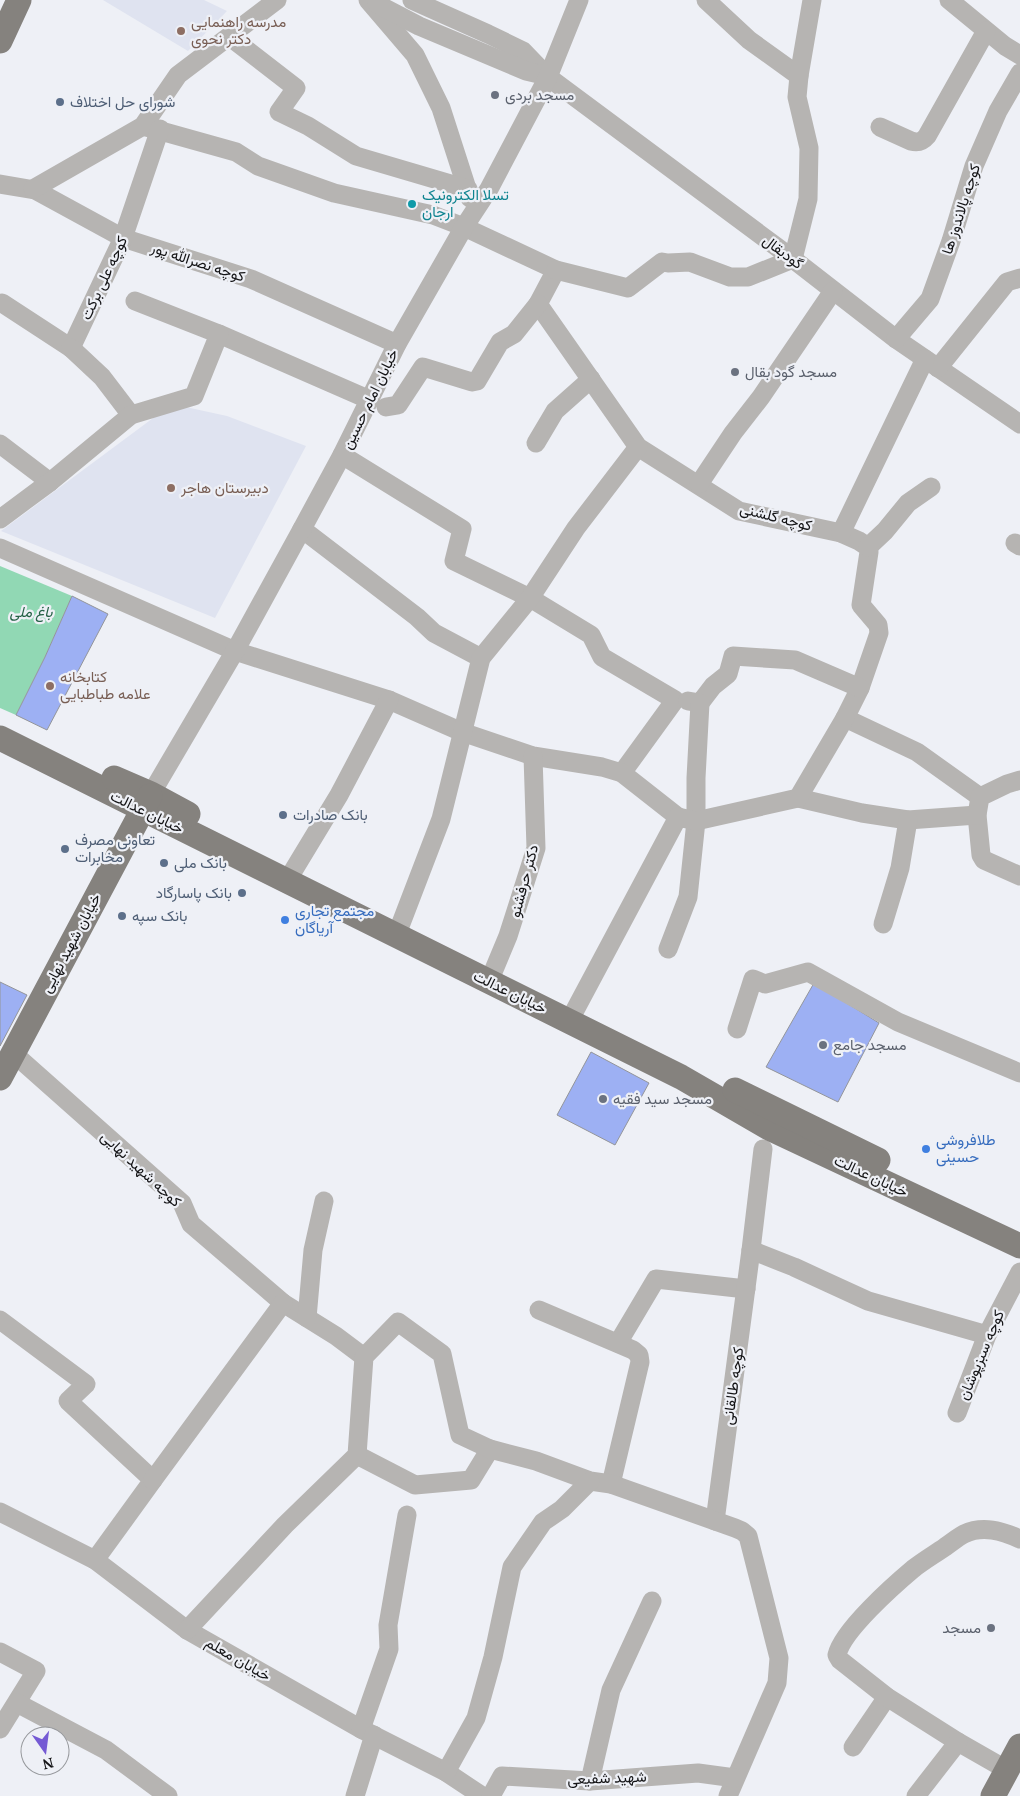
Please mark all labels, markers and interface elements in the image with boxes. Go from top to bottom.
place label: مدرسه راهنمایی دکتر نحوی [191,11,286,49]
marker: مدرسه راهنمایی دکتر نحوی [175,25,187,37]
place label: مسجد بردی [505,84,574,105]
marker: مسجد بردی [489,89,501,101]
place label: شورای حل اختلاف [70,91,176,112]
marker: شورای حل اختلاف [54,96,66,108]
street label: کوچه پالاندوز ها [936,161,985,257]
place label: تسلا الکترونیک ارجان [422,184,509,221]
marker: تسلا الکترونیک ارجان [406,198,418,210]
street label: گودبقال [759,229,808,273]
street label: کوچه علی برکت [75,232,132,323]
street label: کوچه نصرالله پور [148,236,248,287]
street label: خیابان امام حسین [336,345,403,452]
place label: مسجد گود بقال [745,361,837,381]
marker: مسجد گود بقال [729,366,741,378]
place label: دبیرستان هاجر [180,477,269,497]
marker: دبیرستان هاجر [165,482,177,494]
street label: کوچه گلشنی [738,497,815,536]
park label: باغ ملی [9,601,53,623]
place label: کتابخانه علامه طباطبایی [60,666,151,704]
marker: کتابخانه علامه طباطبایی [44,680,56,692]
street label: خیابان عدالت [108,785,187,837]
place label: بانک صادرات [293,804,368,824]
marker: بانک صادرات [277,809,289,821]
place label: تعاونی مصرف مخابرات [75,829,155,866]
street label: دکتر حرفشنو [504,842,542,919]
marker: تعاونی مصرف مخابرات [59,843,71,855]
place label: بانک ملی [174,852,227,873]
marker: بانک ملی [158,857,170,869]
place label: بانک پاسارگاد [156,882,232,903]
marker: بانک پاسارگاد [236,887,248,899]
street label: خیابان شهید نهایی [35,889,106,996]
place label: مجتمع تجاری آریاگان [295,900,374,937]
place label: بانک سپه [132,905,187,926]
marker: بانک سپه [116,910,128,922]
marker: مجتمع تجاری آریاگان [279,914,291,926]
street label: خیابان عدالت [471,965,550,1017]
place label: مسجد جامع [833,1034,907,1056]
marker: مسجد جامع [817,1039,829,1051]
place label: مسجد سید فقیه [613,1088,712,1108]
marker: مسجد سید فقیه [597,1093,609,1105]
street label: کوچه شهید نهایی [96,1126,187,1212]
place label: طلافروشی حسینی [936,1129,996,1167]
marker: طلافروشی حسینی [920,1143,932,1155]
street label: خیابان عدالت [831,1149,911,1201]
street label: کوچه سبزپوشان [952,1306,1009,1403]
street label: کوچه طالقانی [717,1345,748,1426]
place label: مسجد [942,1617,981,1637]
marker: مسجد [985,1622,997,1634]
street label: خیابان معلم [202,1631,275,1686]
north arrow [20,1726,70,1776]
text: N [40,1754,56,1775]
street label: شهید شفیعی [567,1766,647,1789]

